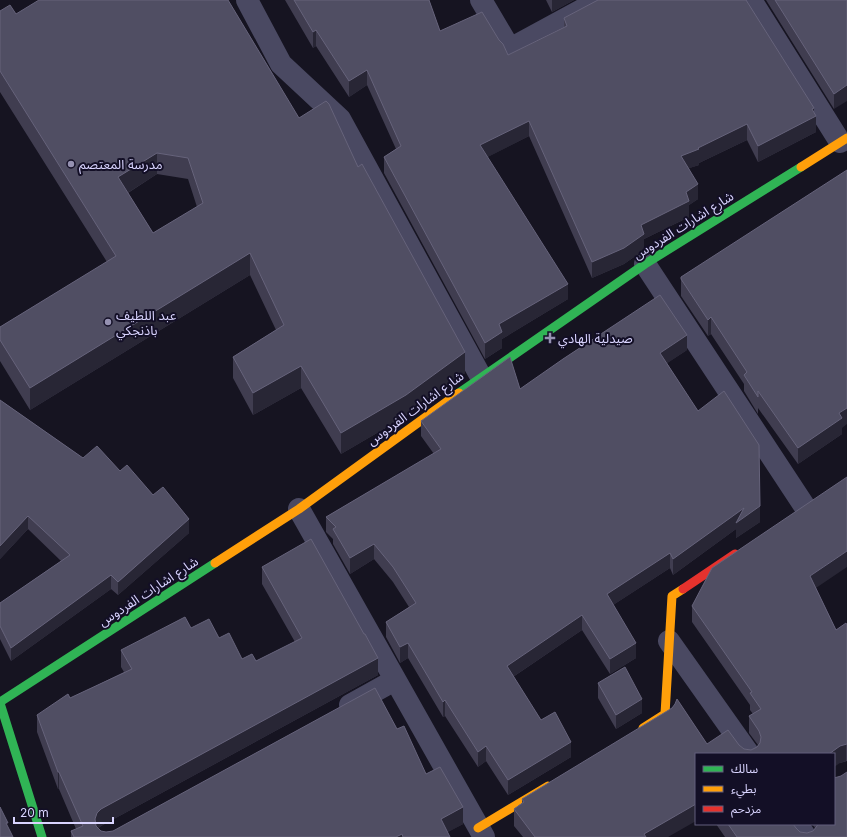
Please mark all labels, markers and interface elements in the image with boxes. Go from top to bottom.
place label: مدرسة المعتصم [79,156,163,175]
marker: مدرسة المعتصم [66,159,76,169]
street label: شارع اشارات الفردوس [630,188,738,265]
place label: عبد اللطيف باذنجكي [116,307,177,341]
marker: عبد اللطيف باذنجكي [103,317,113,327]
place label: صيدلية الهادي [558,330,633,349]
marker: صيدلية الهادي [545,333,555,343]
street label: شارع اشارات الفردوس [364,368,468,451]
street label: شارع اشارات الفردوس [95,553,202,632]
legend [695,753,835,825]
text: سالك [731,761,758,776]
text: بطيء [731,781,757,799]
scale bar [14,799,113,825]
text: مزدحم [731,801,761,818]
text: 20 m [20,805,49,820]

